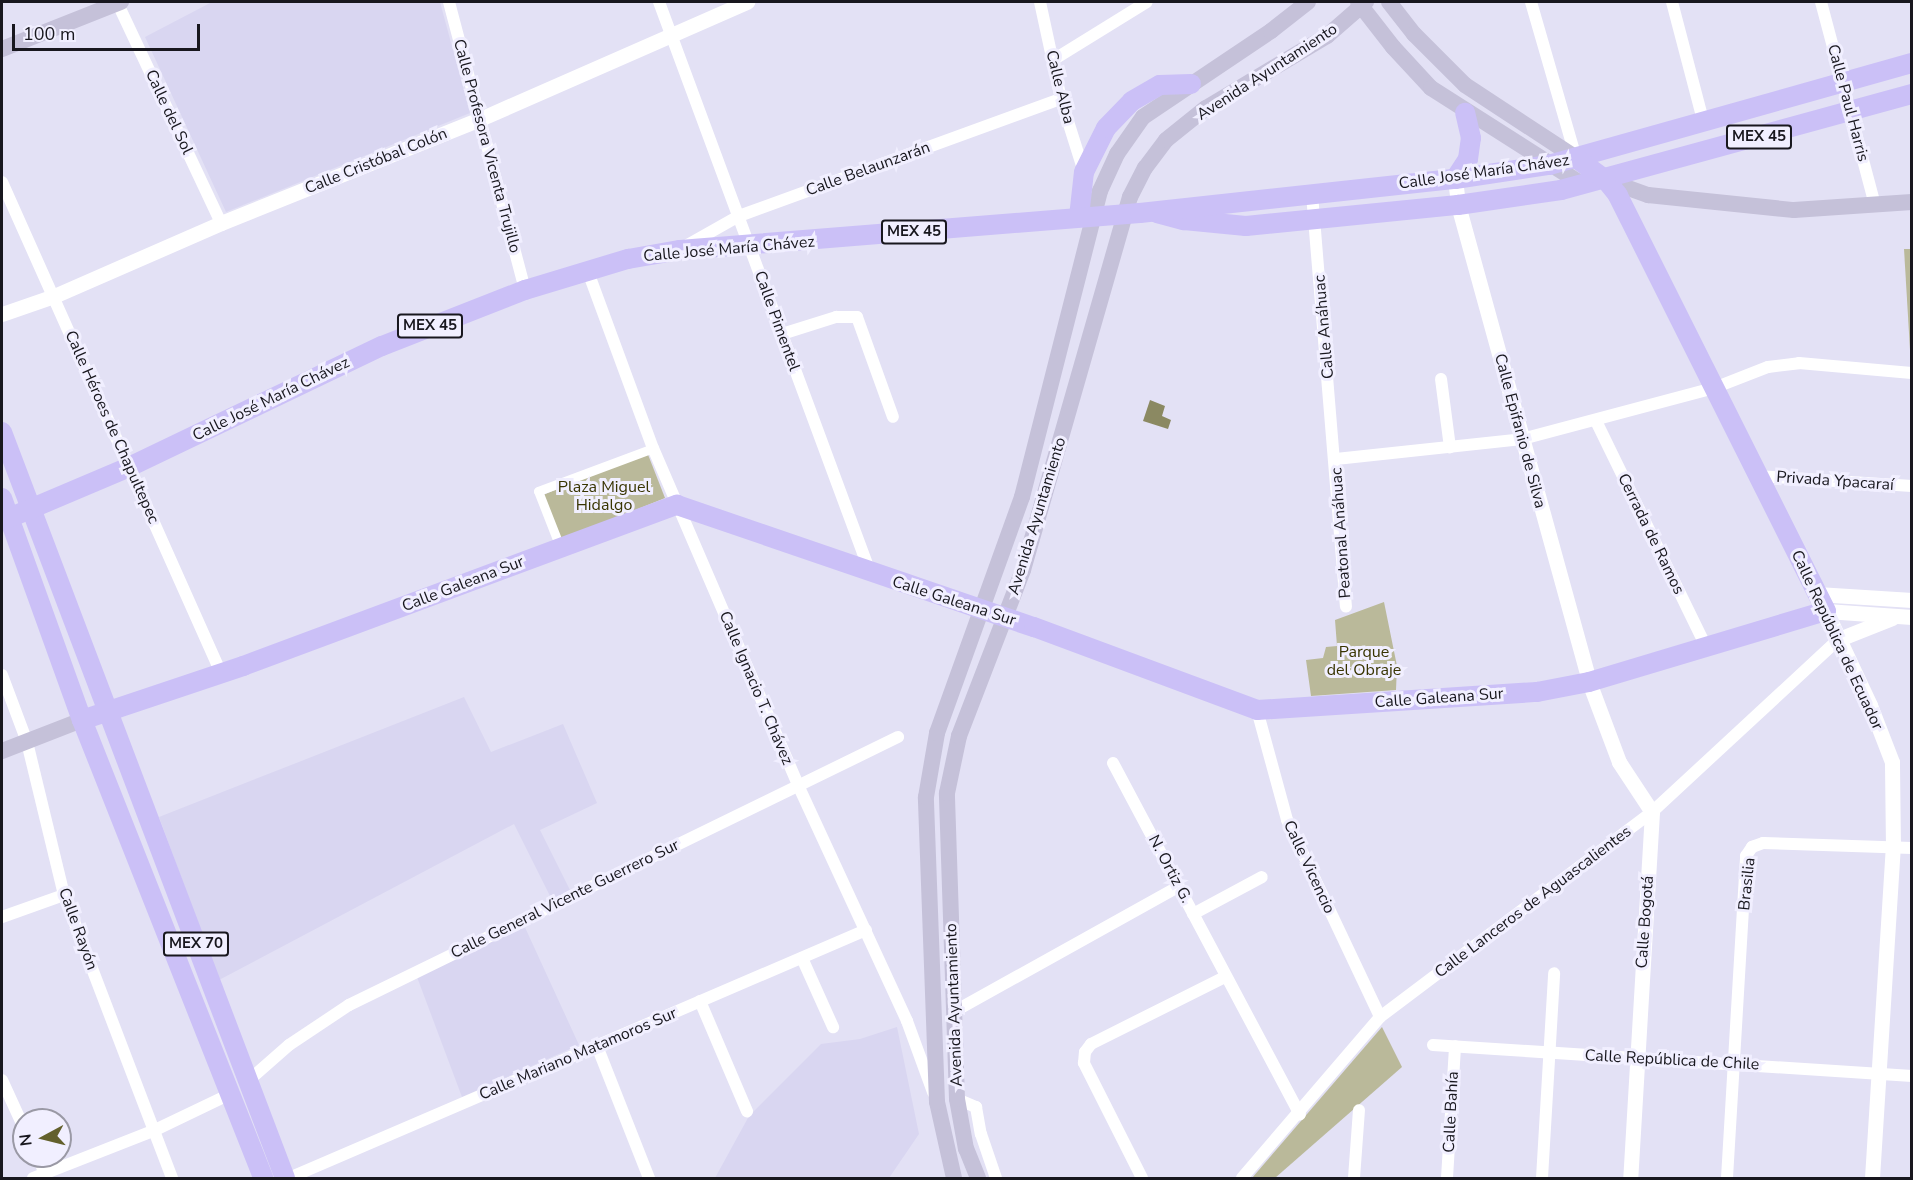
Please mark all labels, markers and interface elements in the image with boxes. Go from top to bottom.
scale bar [15,12,202,50]
street label: Avenida Ayuntamiento [1193,19,1341,125]
text: 100 m [23,22,75,46]
street label: Calle Profesora Vicenta Trujillo [449,37,525,255]
street label: Calle Paul Harris [1823,42,1873,164]
street label: Calle Alba [1042,48,1078,126]
street label: Calle del Sol [141,67,197,157]
street label: Calle Cristóbal Colón [302,124,450,198]
road number: MEX 45 [1724,125,1794,149]
street label: Calle Belaunzarán [803,138,933,200]
street label: Calle José María Chávez [1398,151,1570,193]
road number: MEX 45 [880,220,948,244]
street label: Calle José María Chávez [643,232,815,266]
street label: Calle Pimentel [750,268,804,374]
street label: Calle Anáhuac [1310,274,1338,380]
road number: MEX 45 [396,314,464,338]
street label: Calle Héroes de Chapultepec [61,328,163,526]
street label: Calle Epifanio de Silva [1490,351,1550,511]
street label: Calle José María Chávez [190,353,352,445]
street label: Avenida Ayuntamiento [1004,435,1070,597]
street label: Peatonal Anáhuac [1327,467,1355,599]
street label: Privada Ypacaraí [1776,467,1894,495]
street label: Cerrada de Ramos [1613,471,1689,597]
park label: Plaza Miguel Hidalgo [558,477,650,515]
street label: Calle República de Ecuador [1787,547,1887,733]
street label: Calle Galeana Sur [399,552,527,616]
street label: Calle Galeana Sur [890,572,1018,630]
street label: Calle Ignacio T. Chávez [715,608,797,768]
park label: Parque del Obraje [1327,642,1401,680]
street label: Calle Galeana Sur [1374,684,1504,712]
street label: Calle Vicencio [1279,817,1339,917]
street label: Calle Lanceros de Aguascalientes [1431,822,1635,982]
street label: N. Ortiz G. [1144,832,1196,906]
street label: Calle General Vicente Guerrero Sur [448,835,682,963]
street label: Brasilia [1735,857,1759,911]
street label: Calle Bogotá [1632,875,1658,969]
street label: Calle Rayón [54,885,102,973]
street label: Avenida Ayuntamiento [942,923,966,1087]
road number: MEX 70 [162,932,230,956]
street label: Calle Mariano Matamoros Sur [476,1004,680,1104]
street label: Calle República de Chile [1584,1046,1760,1074]
street label: Calle Bahía [1439,1071,1463,1153]
north arrow [12,1108,72,1168]
text: N [14,1133,38,1147]

